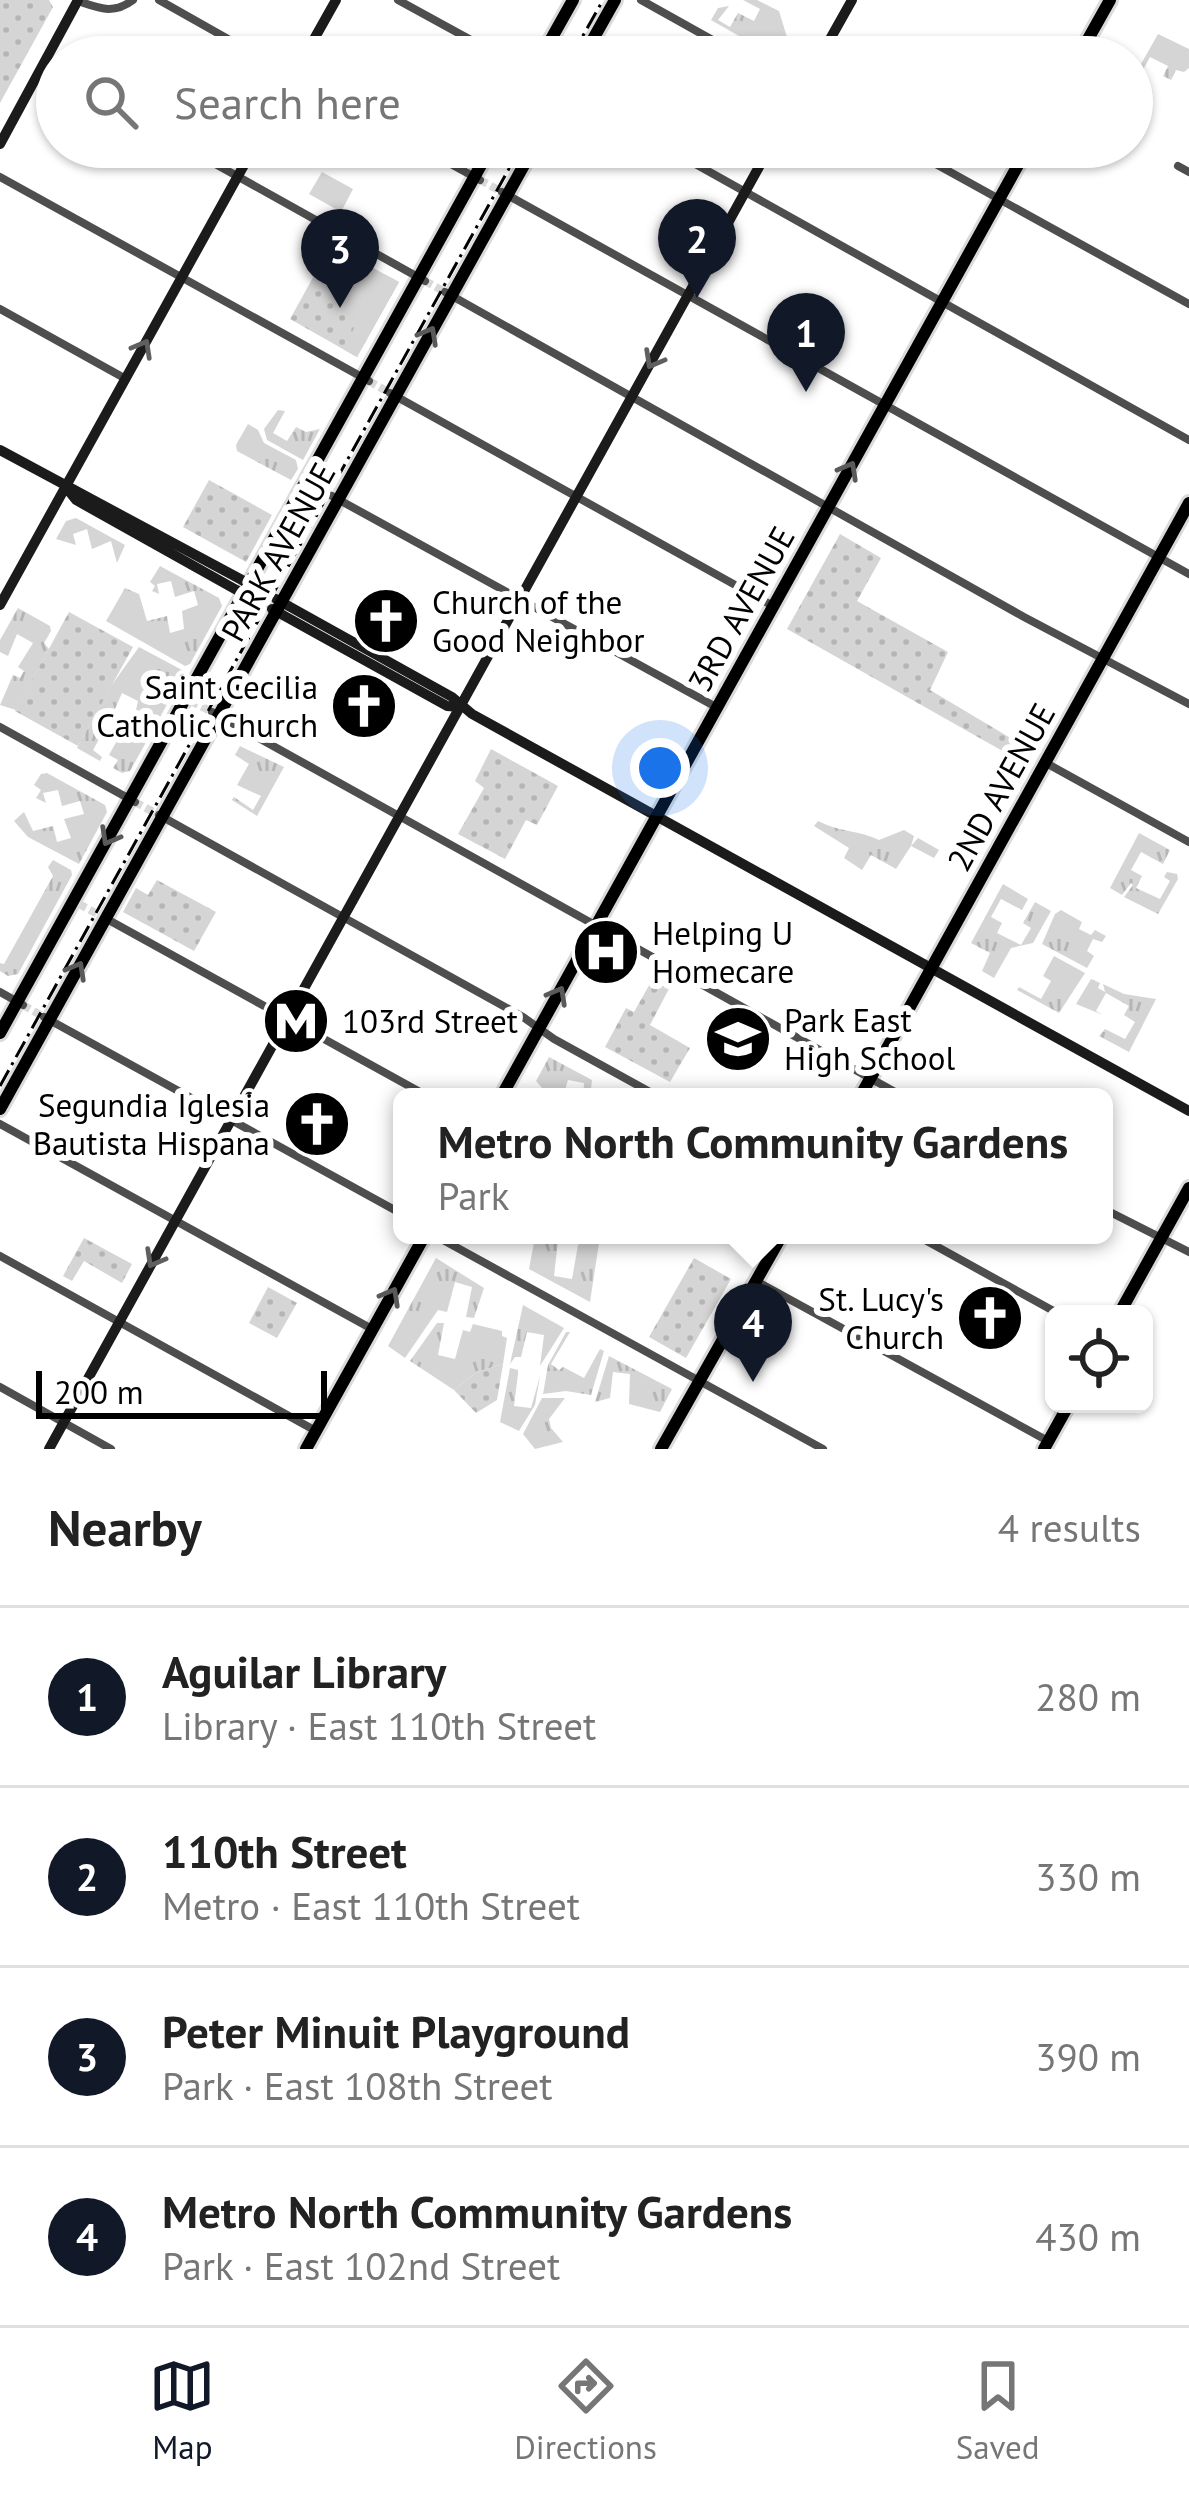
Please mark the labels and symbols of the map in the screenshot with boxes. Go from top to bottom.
pin: 2 [658,199,736,298]
pin: 3 [301,209,379,308]
pin: 1 [767,293,845,392]
one-way arrow [415,326,438,348]
one-way arrow [129,339,152,361]
one-way arrow [644,347,667,368]
street label: PARK AVENUE [211,455,344,649]
one-way arrow [835,461,858,483]
street label: 3RD AVENUE [677,518,804,699]
place label: Church of the Good Neighbor [432,580,644,661]
church icon: Church of the Good Neighbor [351,586,421,656]
place label: Saint Cecilia Catholic Church [96,665,318,746]
church icon: Saint Cecilia Catholic Church [329,671,399,741]
street label: 2ND AVENUE [937,695,1064,878]
your location [630,738,690,798]
one-way arrow [100,824,123,846]
place label: Helping U Homecare [652,911,794,992]
hospital icon: Helping U Homecare [571,917,641,987]
one-way arrow [63,961,86,983]
metro station icon: 103rd Street [261,986,331,1056]
one-way arrow [544,986,567,1007]
place label: Park East High School [784,998,955,1079]
place label: 103rd Street [342,999,518,1042]
school or university icon: Park East High School [703,1004,773,1074]
place label: Segundia Iglesia Bautista Hispana [33,1083,270,1164]
church icon: Segundia Iglesia Bautista Hispana [282,1089,352,1159]
one-way arrow [145,1246,168,1267]
place label: St. Lucy's Church [818,1277,944,1358]
pin: 4 [714,1283,792,1382]
church icon: St. Lucy's Church [955,1283,1025,1353]
one-way arrow [377,1288,400,1309]
scale bar [36,1365,327,1418]

